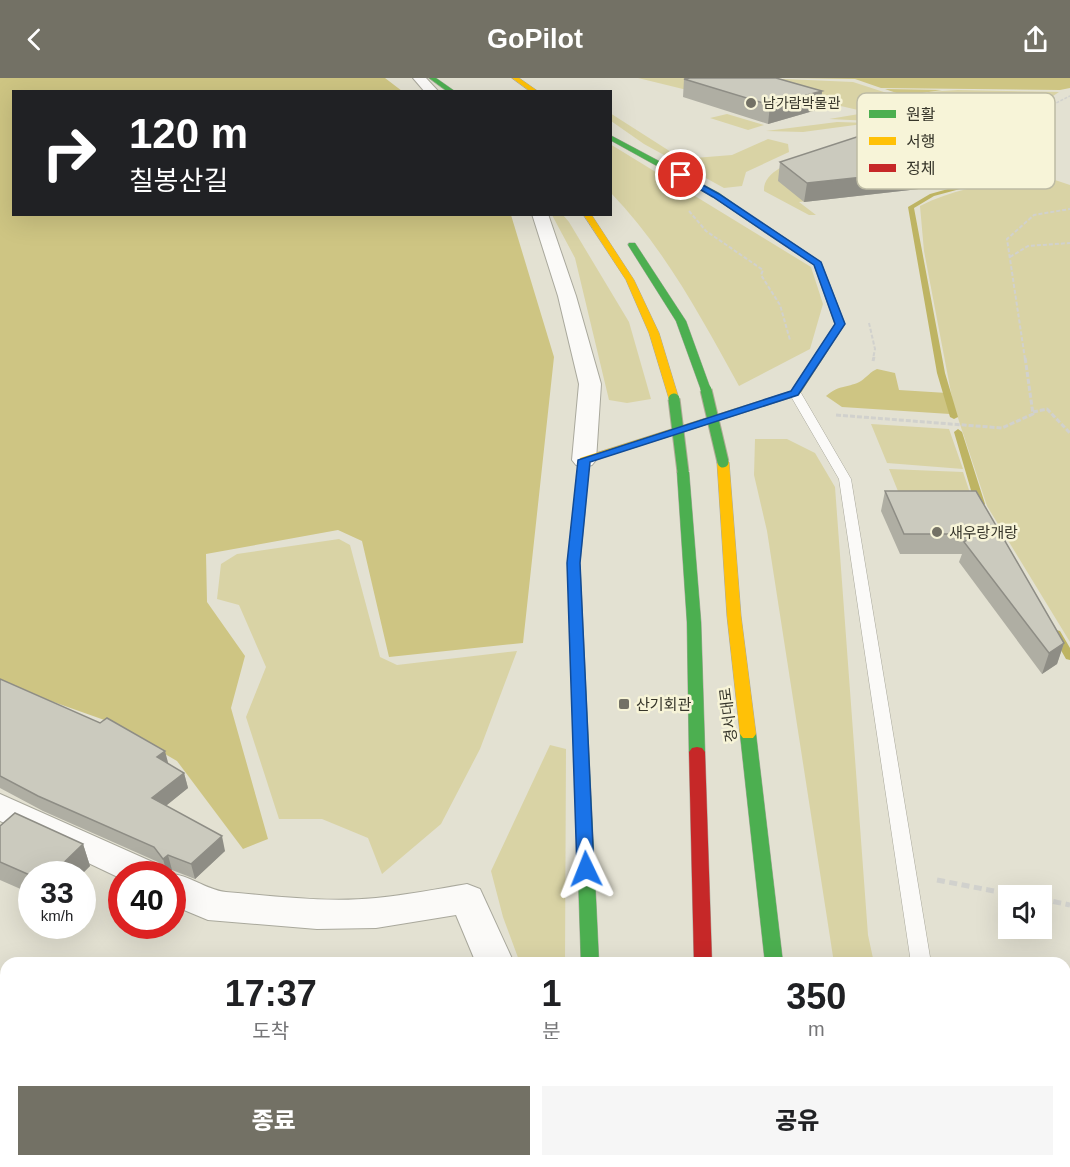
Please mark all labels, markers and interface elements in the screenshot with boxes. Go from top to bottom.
icon: back [18,23,51,56]
icon: share [1019,23,1052,56]
text: GoPilot [487,24,583,54]
legend [857,93,1055,189]
place label: 남가람박물관 [763,95,840,111]
marker: 남가람박물관 [744,96,758,110]
text: 원활 [906,106,936,123]
text: 120 m [129,110,248,157]
icon: right [30,114,108,192]
text: 서행 [906,133,935,150]
pin [655,149,706,200]
icon: arrive [664,158,697,191]
text: 정체 [906,160,935,177]
text: 칠봉산길 [129,166,228,196]
place label: 새우랑개랑 [949,524,1018,541]
marker: 새우랑개랑 [930,525,944,539]
street label: 경서대로 [716,687,740,743]
place label: 산기회관 [636,696,691,713]
marker: 산기회관 [617,697,631,711]
position arrow [554,837,618,901]
speed limit sign: 40 [108,861,186,939]
text: 33 [40,876,74,909]
map controls [998,885,1052,939]
button: sound [998,885,1052,939]
text: km/h [41,907,73,924]
text: 17:37 [225,973,317,1014]
text: 1 [541,973,562,1014]
text: 350 [786,976,846,1017]
text: m [808,1018,825,1040]
text: 도착 [252,1020,289,1042]
text: 분 [542,1020,561,1042]
button: 종료 [18,1086,530,1155]
button: 공유 [542,1086,1053,1155]

